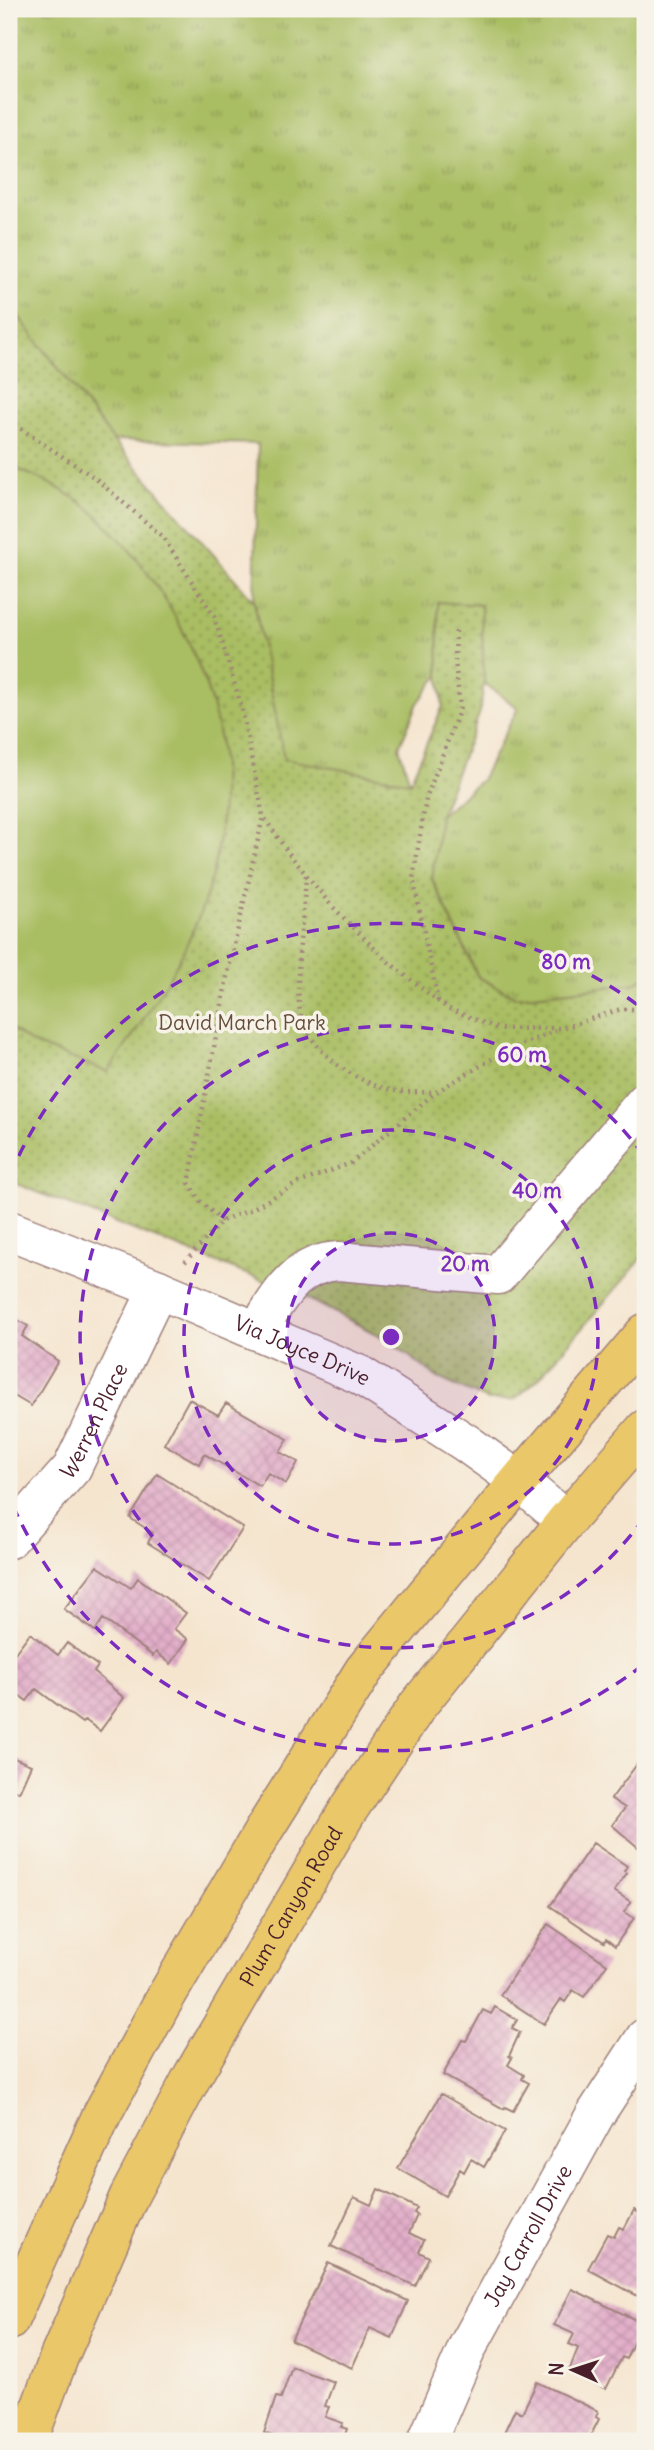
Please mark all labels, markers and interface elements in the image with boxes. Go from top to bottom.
text: 80 m [541,948,591,975]
park label: David March Park [158,1009,326,1036]
text: 60 m [497,1041,547,1068]
text: 40 m [512,1177,562,1204]
text: 20 m [441,1250,490,1277]
street label: Via Joyce Drive [230,1309,376,1391]
centre of rings [379,1325,403,1349]
street label: Werren Place [54,1358,133,1485]
street label: Plum Canyon Road [234,1822,348,1991]
street label: Jay Carroll Drive [478,2160,578,2312]
north arrow [538,2334,608,2404]
text: N [544,2362,568,2376]

